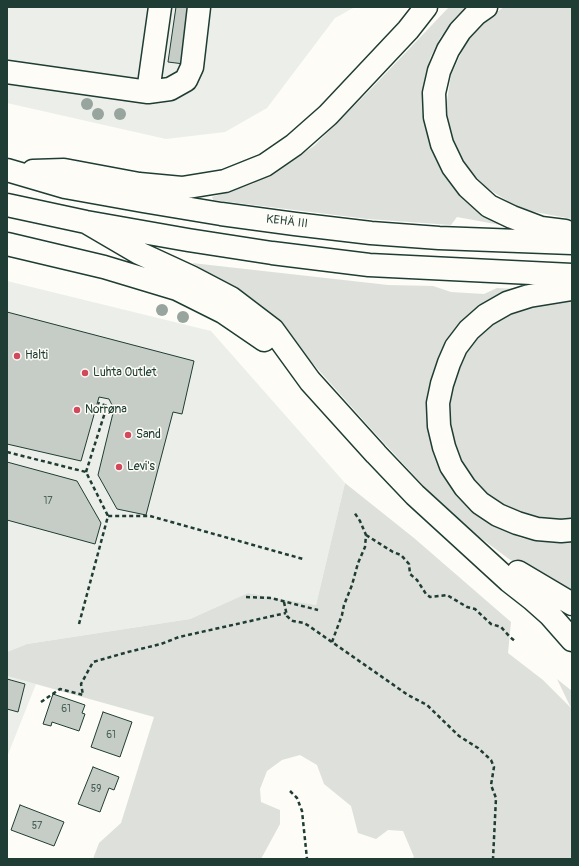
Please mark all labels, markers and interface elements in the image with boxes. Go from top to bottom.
street label: KEHÄ III [265,212,309,232]
place label: Halti [25,349,48,363]
marker: Halti [12,351,22,361]
place label: Luhta Outlet [93,366,157,380]
marker: Luhta Outlet [80,368,90,378]
place label: Norrøna [85,403,127,417]
marker: Norrøna [72,405,82,415]
place label: Sand [136,428,161,442]
marker: Sand [123,430,133,440]
place label: Levi's [127,460,155,474]
marker: Levi's [114,462,124,472]
house number: 17 [43,495,53,507]
house number: 61 [61,703,71,715]
house number: 61 [106,729,116,741]
house number: 59 [91,783,101,795]
house number: 57 [32,820,42,832]

